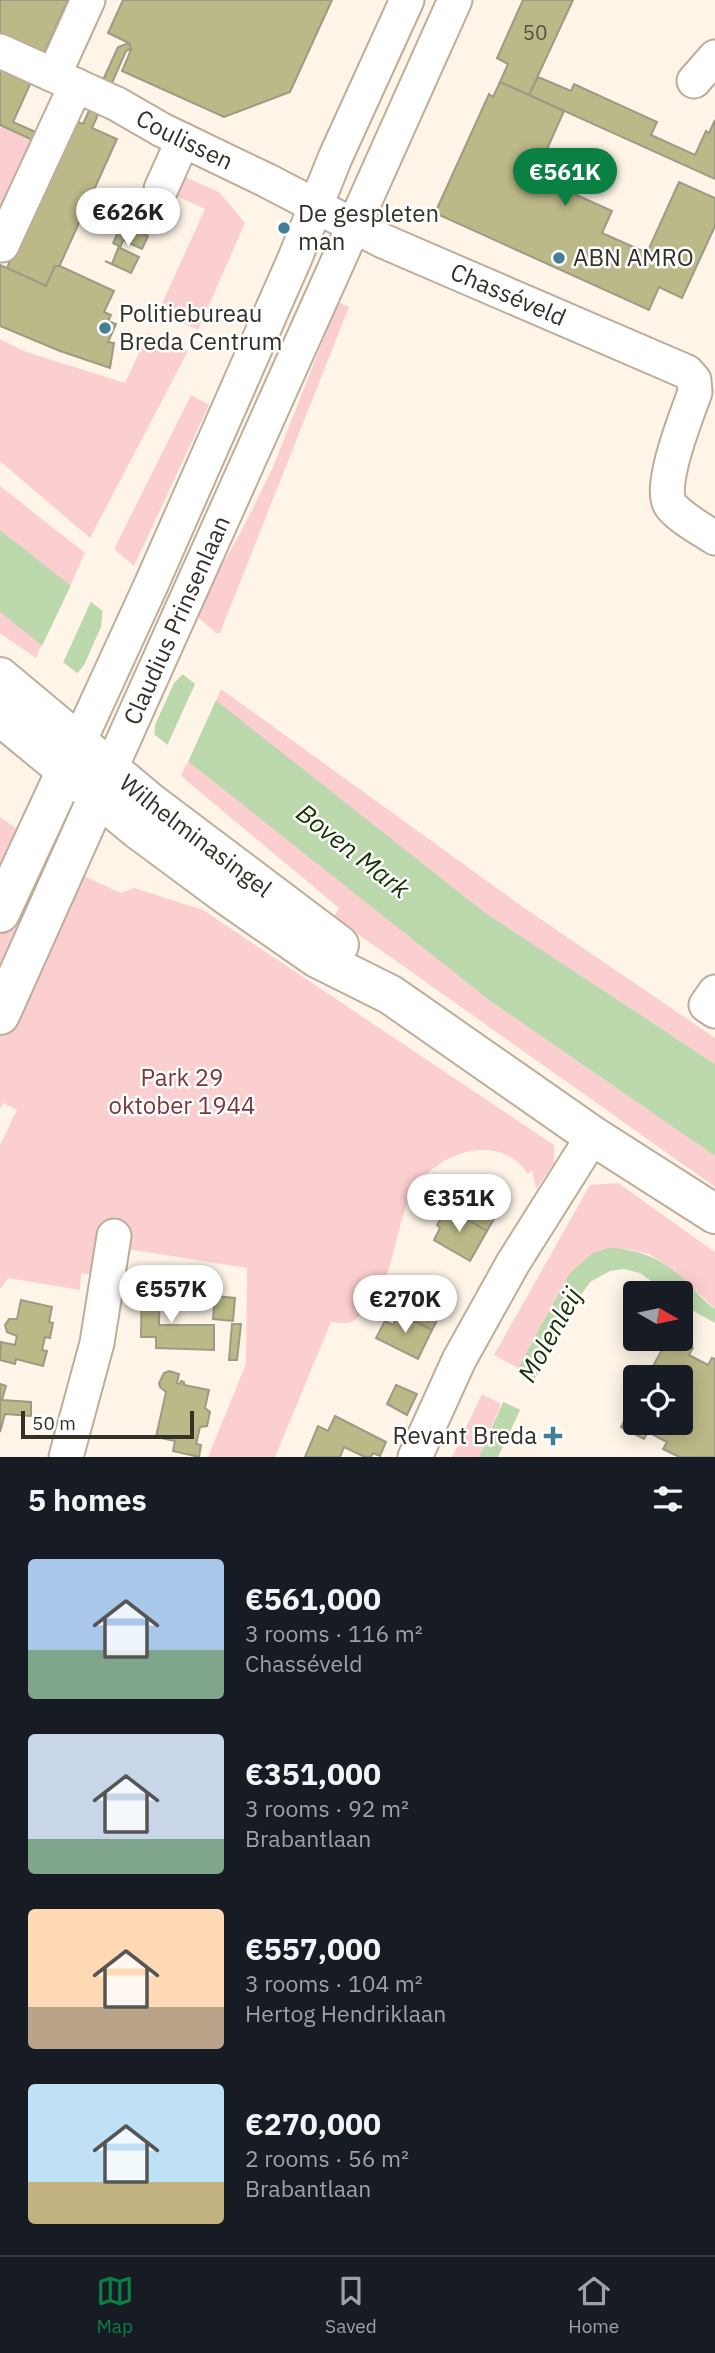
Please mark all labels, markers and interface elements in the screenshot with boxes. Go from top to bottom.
house number: 50 [522,18,548,46]
street label: Coulissen [130,101,239,177]
pin: €561K [516,148,614,208]
text: €561K [529,156,601,186]
pin: €626K [79,188,177,248]
text: €626K [92,196,164,226]
place label: De gespleten man [298,197,439,257]
marker: De gespleten man [276,220,292,236]
place label: ABN AMRO [573,241,694,273]
marker: ABN AMRO [551,250,567,266]
street label: Chasséveld [446,255,571,333]
place label: Politiebureau Breda Centrum [119,297,282,357]
marker: Politiebureau Breda Centrum [97,320,113,336]
street label: Claudius Prinsenlaan [115,510,237,730]
street label: Wilhelminasingel [113,766,279,904]
water label: Boven Mark [290,795,418,905]
park label: Park 29 oktober 1944 [109,1061,255,1121]
pin: €351K [410,1174,508,1234]
text: €351K [423,1182,495,1212]
pin: €557K [122,1266,220,1325]
text: €557K [135,1273,207,1303]
pin: €270K [356,1276,454,1335]
water label: Molenleij [509,1281,589,1388]
north arrow [623,1281,693,1351]
map controls [623,1281,693,1435]
text: €270K [369,1283,441,1313]
button: locate [623,1365,693,1435]
scale bar [21,1408,194,1440]
text: 50 m [32,1411,76,1435]
place label: Revant Breda [393,1419,537,1451]
marker: Revant Breda [543,1426,563,1446]
text: 5 homes [28,1480,147,1519]
icon: filters [649,1480,687,1518]
text: €561,000 [245,1579,381,1618]
icon: home [84,1587,168,1671]
text: 3 rooms · 116 m² [245,1618,423,1648]
text: Chasséveld [245,1648,363,1678]
text: €351,000 [245,1754,381,1793]
icon: home [84,1762,168,1846]
text: 3 rooms · 92 m² [245,1793,409,1823]
text: Brabantlaan [245,1823,371,1853]
text: €557,000 [245,1929,381,1968]
icon: home [84,1937,168,2021]
text: 3 rooms · 104 m² [245,1968,423,1998]
text: Hertog Hendriklaan [245,1998,446,2028]
text: €270,000 [245,2104,381,2143]
icon: home [84,2112,168,2196]
text: 2 rooms · 56 m² [245,2143,409,2173]
text: Brabantlaan [245,2173,371,2203]
tab: Map [96,2272,134,2338]
tab: Saved [325,2272,377,2338]
tab: Home [568,2272,619,2338]

